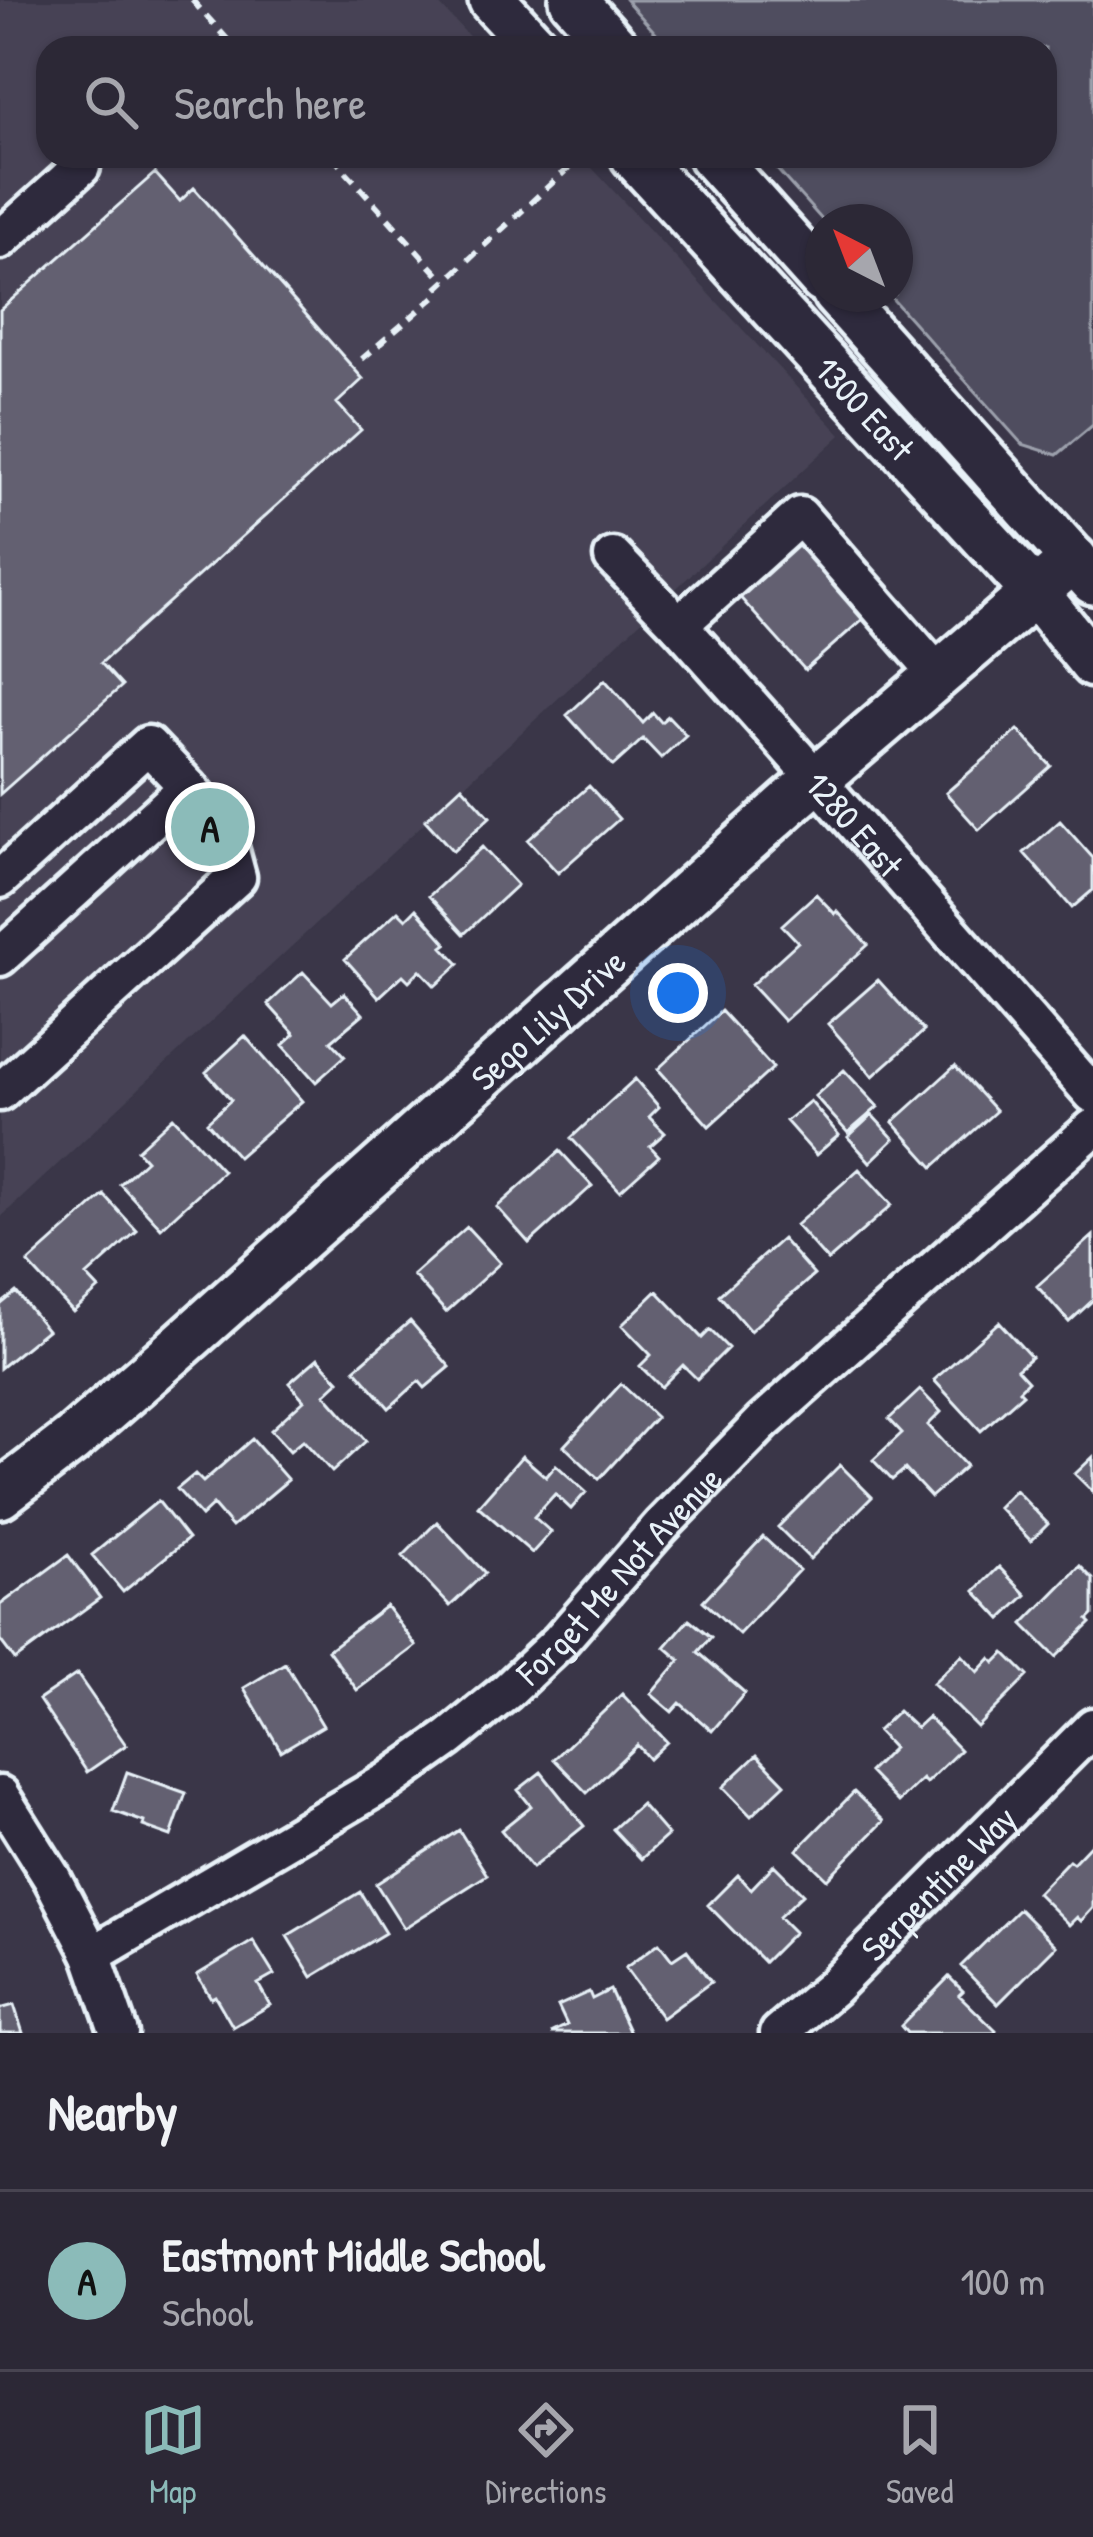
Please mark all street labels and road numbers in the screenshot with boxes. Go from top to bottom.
street label: 1300 East [805,345,927,471]
street label: 1280 East [795,760,916,887]
street label: Sego Lily Drive [459,936,635,1101]
street label: Forget Me Not Avenue [504,1454,732,1696]
street label: Serpentine Way [849,1794,1026,1971]

